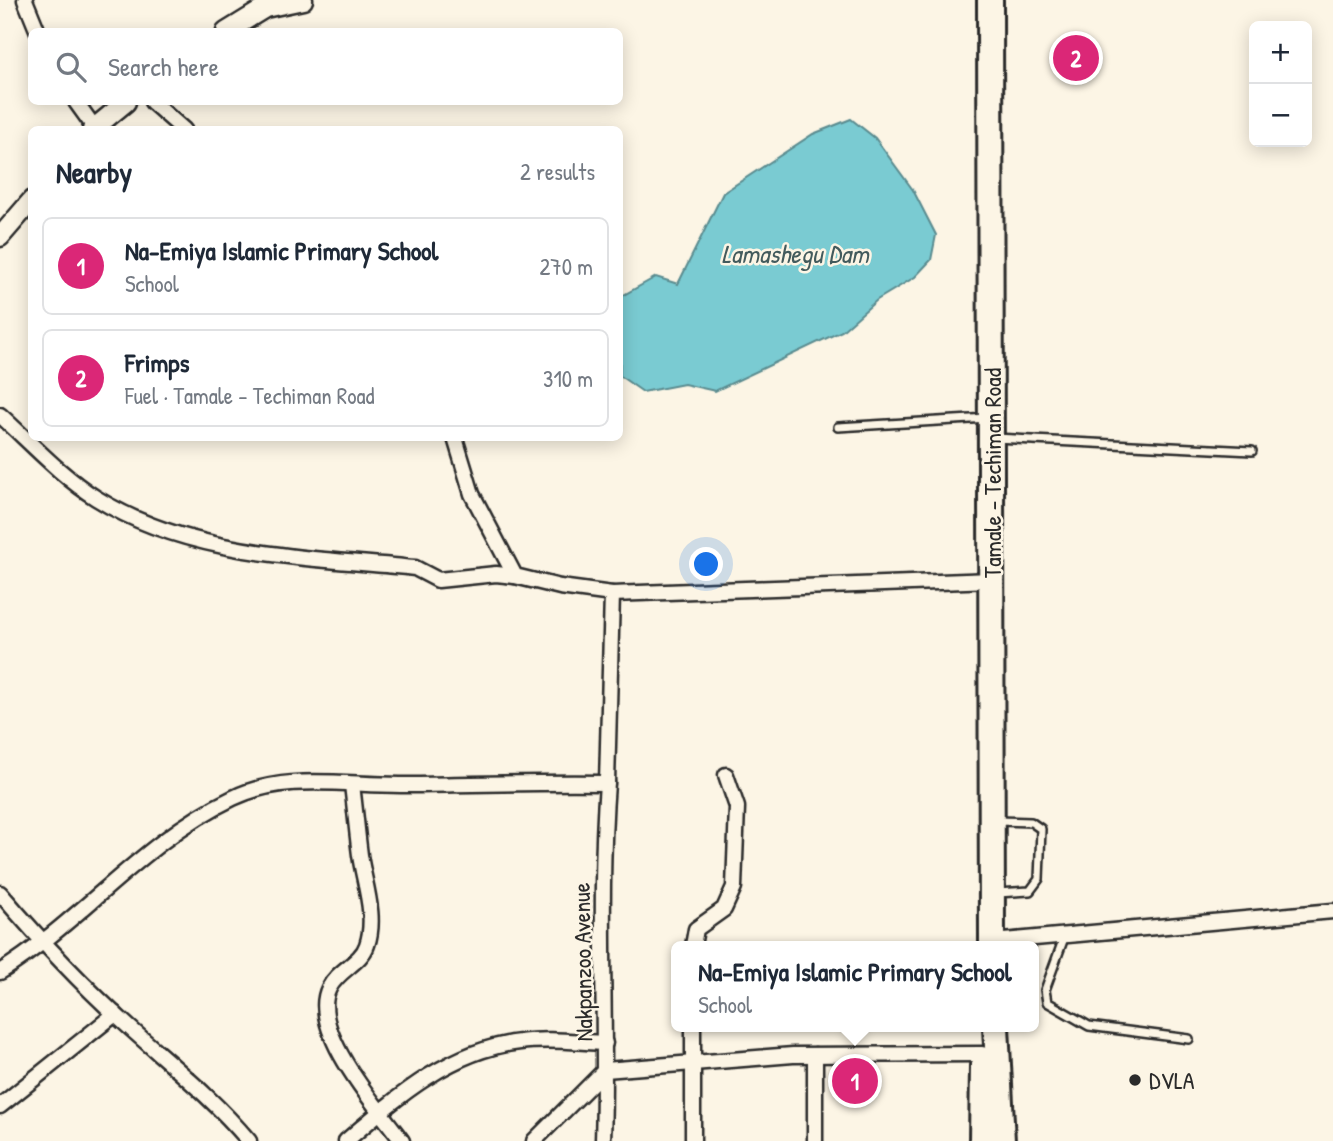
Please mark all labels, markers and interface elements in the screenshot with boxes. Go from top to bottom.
map controls [1249,21,1312,147]
button: + [1249,21,1312,84]
search box [28,28,623,105]
pin: 2 [1053,32,1099,84]
icon: search [52,48,90,86]
text: Search here [108,49,219,84]
button: − [1249,84,1312,147]
text: Nearby [56,152,132,192]
text: 2 results [520,156,595,187]
text: Na-Emiya Islamic Primary School [125,233,439,268]
water label: Lamashegu Dam [721,236,870,272]
text: 1 [77,251,85,282]
text: 270 m [540,251,593,282]
text: School [125,268,179,299]
text: Frimps [125,345,189,380]
text: 2 [76,363,86,394]
text: 310 m [543,363,593,394]
street label: Tamale - Techiman Road [976,368,1008,578]
text: Fuel · Tamale - Techiman Road [125,380,375,411]
your location [689,547,723,581]
street label: Nakpanzoo Avenue [565,882,599,1042]
popup [671,941,1039,1032]
text: Na-Emiya Islamic Primary School [698,954,1012,989]
text: School [698,989,752,1020]
pin: 1 [832,1055,878,1107]
place label: DVLA [1149,1064,1195,1096]
marker: DVLA [1127,1072,1143,1088]

